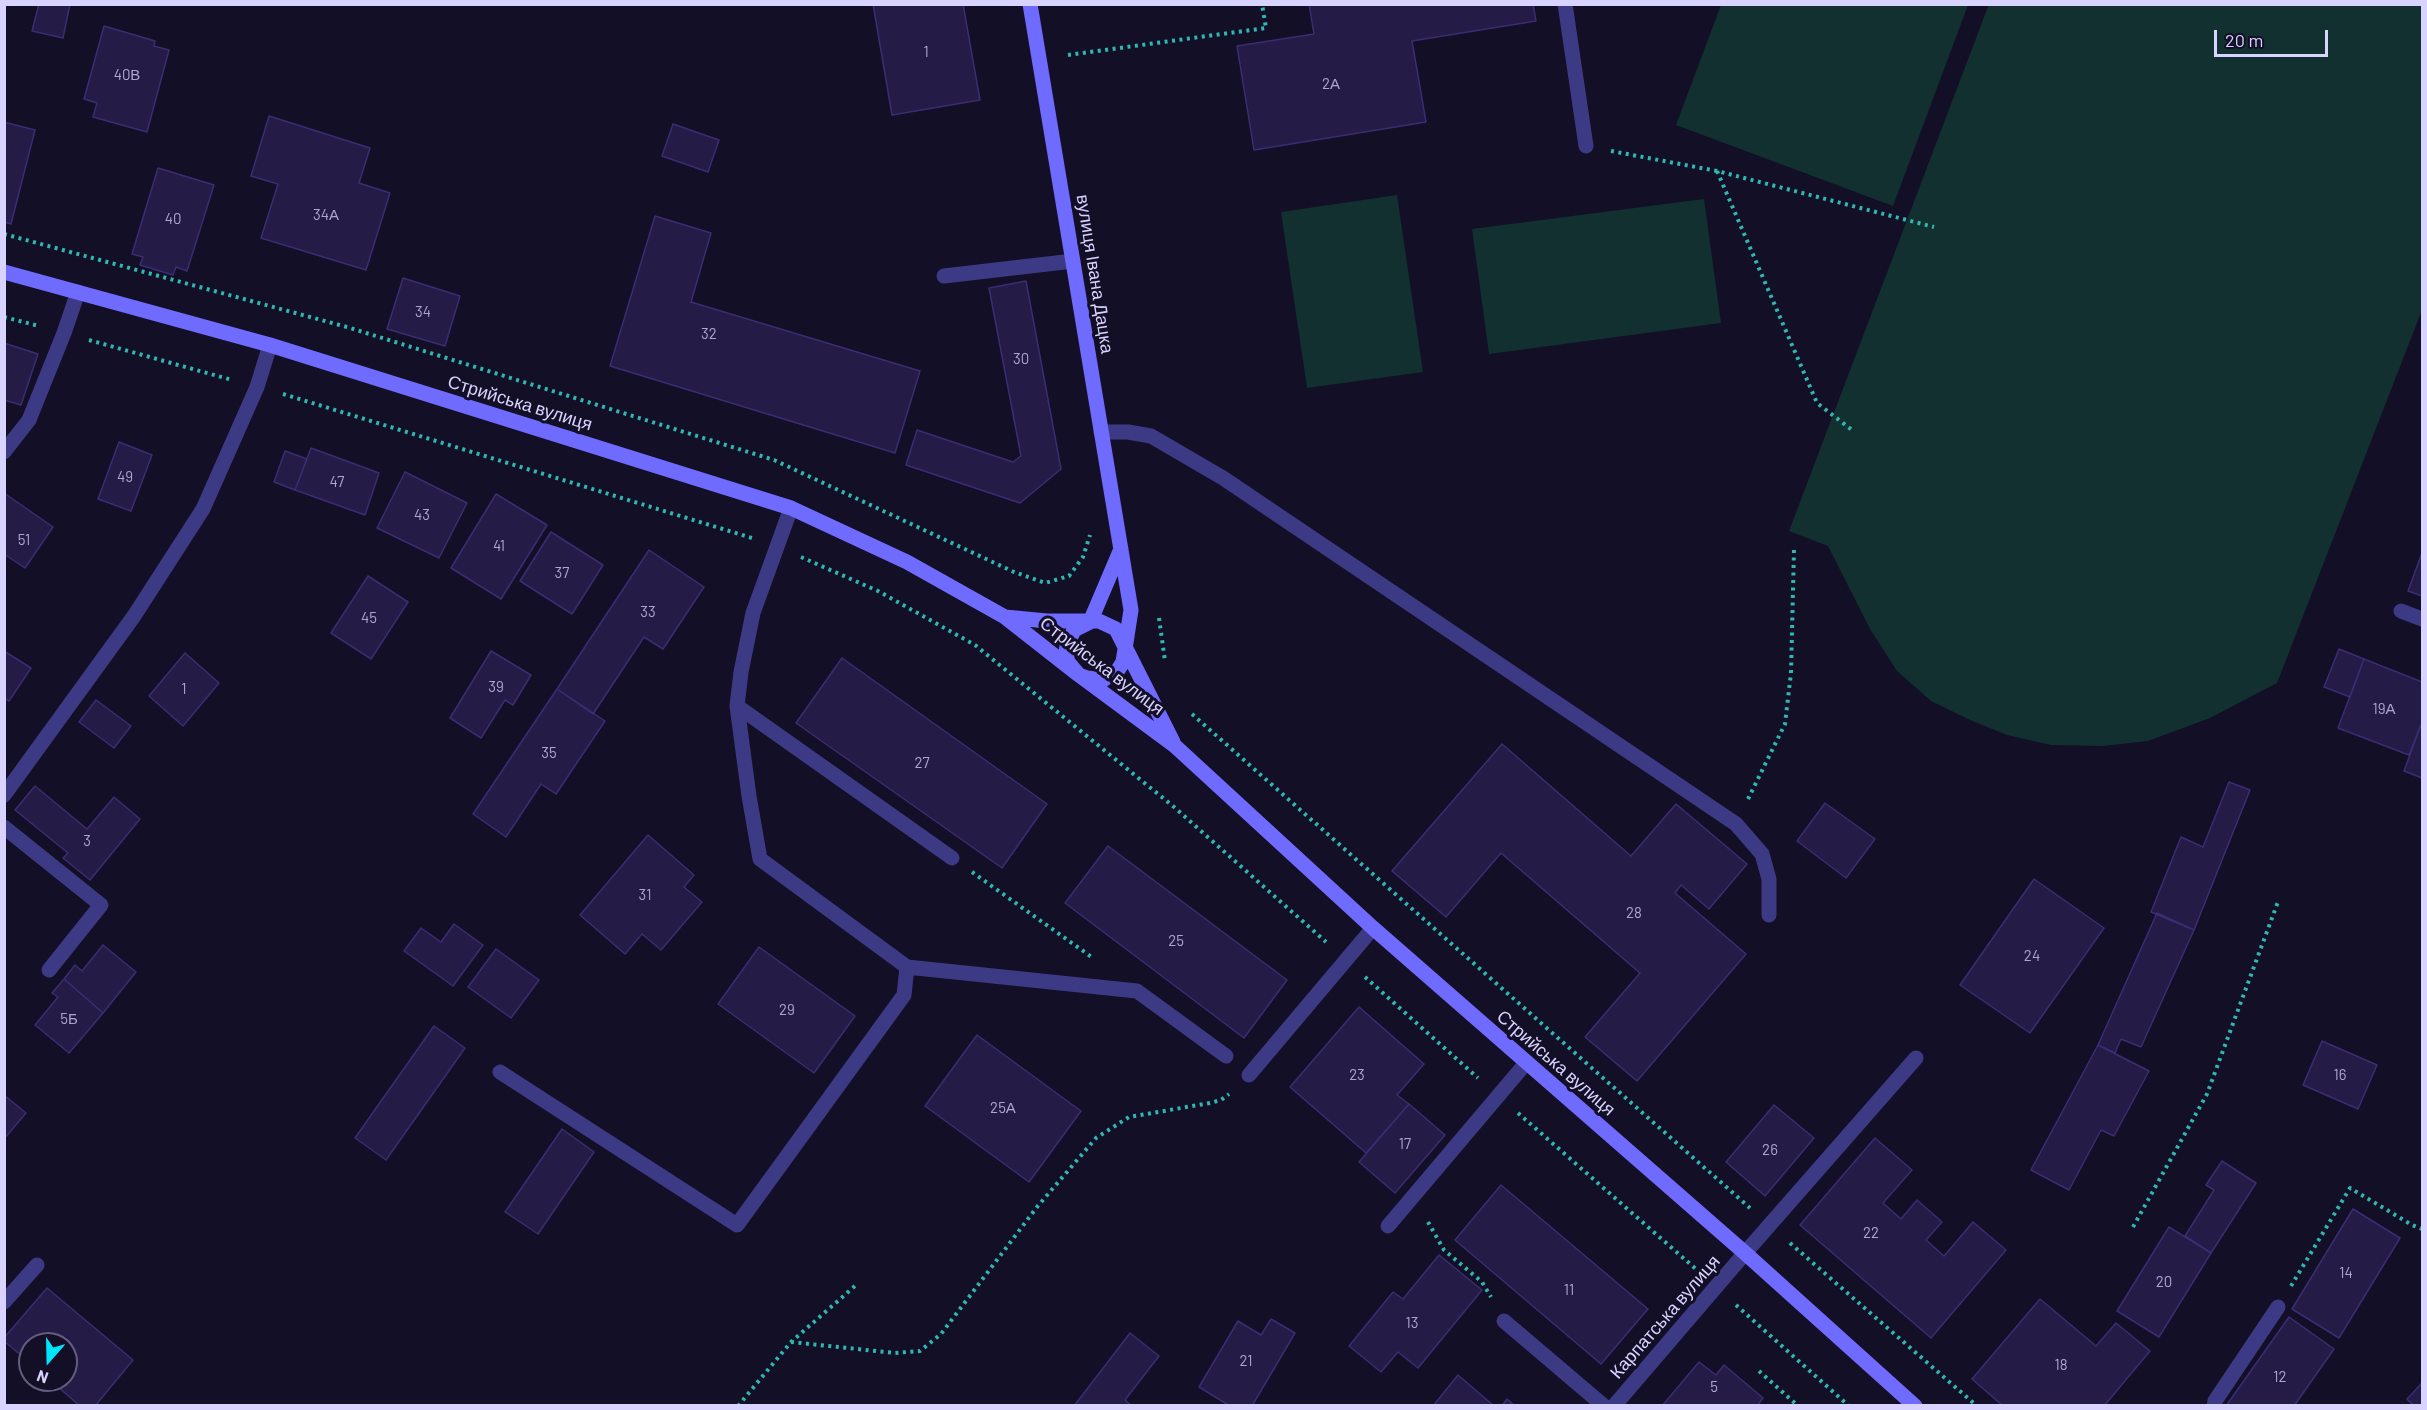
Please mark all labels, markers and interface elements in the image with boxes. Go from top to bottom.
scale bar [2217,18,2331,56]
text: 20 m [2225,29,2263,51]
house number: 1 [923,43,929,61]
house number: 40В [114,66,140,84]
house number: 2А [1322,75,1340,93]
street label: вулиця Івана Дацка [1072,193,1118,355]
house number: 34А [313,206,339,224]
house number: 40 [165,210,181,228]
house number: 34 [415,303,431,321]
house number: 32 [701,325,717,343]
house number: 30 [1013,350,1029,368]
street label: Стрийська вулиця [445,371,595,435]
house number: 49 [117,468,133,486]
house number: 47 [330,473,344,491]
house number: 43 [414,506,430,524]
house number: 51 [18,531,30,549]
house number: 41 [493,537,505,555]
house number: 37 [555,564,569,582]
house number: 33 [640,603,656,621]
house number: 45 [361,609,377,627]
street label: Стрийська вулиця [1036,612,1168,720]
house number: 39 [488,678,504,696]
house number: 1 [181,680,187,698]
house number: 19А [2372,700,2396,718]
house number: 35 [541,744,557,762]
house number: 27 [914,754,930,772]
house number: 3 [83,832,91,850]
house number: 31 [639,886,651,904]
house number: 28 [1626,904,1642,922]
house number: 25 [1168,932,1184,950]
house number: 24 [2024,947,2040,965]
house number: 29 [779,1001,795,1019]
street label: Стрийська вулиця [1492,1006,1620,1120]
house number: 5Б [60,1010,78,1028]
house number: 23 [1349,1066,1365,1084]
house number: 16 [2334,1066,2346,1084]
house number: 25А [990,1099,1016,1117]
house number: 17 [1399,1135,1411,1153]
house number: 26 [1762,1141,1778,1159]
house number: 22 [1863,1224,1879,1242]
street label: Карпатська вулиця [1605,1251,1725,1383]
house number: 14 [2339,1264,2353,1282]
house number: 20 [2156,1273,2172,1291]
house number: 11 [1564,1281,1574,1299]
house number: 13 [1406,1314,1418,1332]
north arrow [18,1332,78,1392]
house number: 21 [1239,1352,1253,1370]
house number: 18 [2054,1356,2068,1374]
text: N [34,1367,51,1388]
house number: 12 [2273,1368,2287,1386]
house number: 5 [1710,1378,1718,1396]

